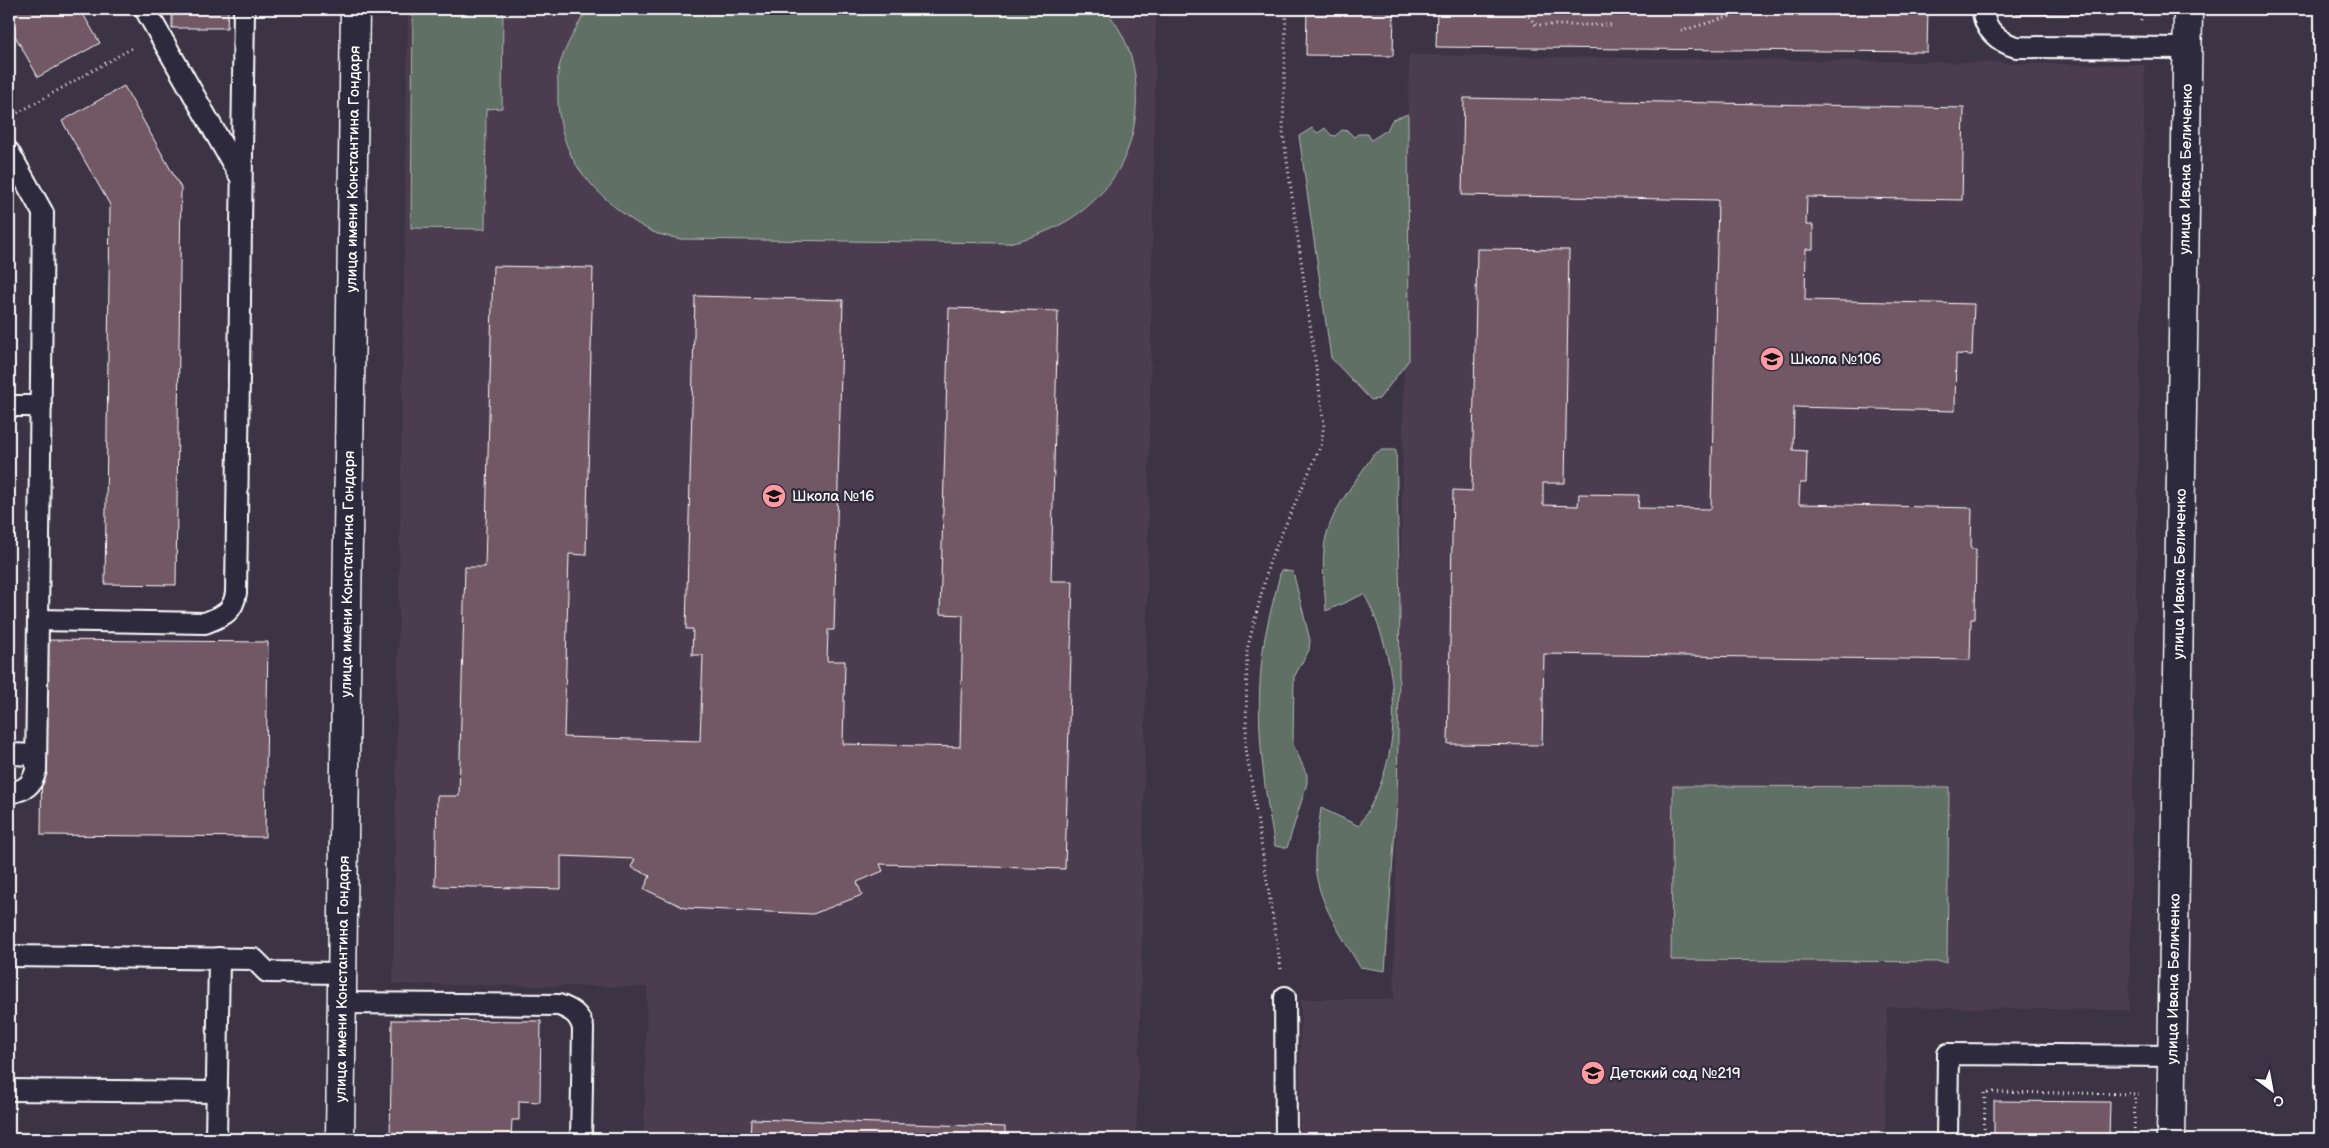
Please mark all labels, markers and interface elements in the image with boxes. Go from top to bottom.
street label: улица имени Константина Гондаря [342,46,364,293]
street label: улица Ивана Беличенко [2175,83,2196,255]
school or university icon: Школа №106 [1759,346,1785,372]
place label: Школа №106 [1790,350,1881,369]
street label: улица имени Константина Гондаря [336,451,359,698]
school or university icon: Школа №16 [761,483,787,509]
place label: Школа №16 [792,487,874,506]
street label: улица Ивана Беличенко [2169,488,2190,660]
street label: улица имени Константина Гондаря [331,855,353,1103]
street label: улица Ивана Беличенко [2163,893,2184,1065]
school or university icon: Детский сад №219 [1580,1060,1606,1086]
place label: Детский сад №219 [1610,1064,1741,1083]
north arrow [2246,1066,2296,1116]
text: С [2270,1091,2287,1111]

